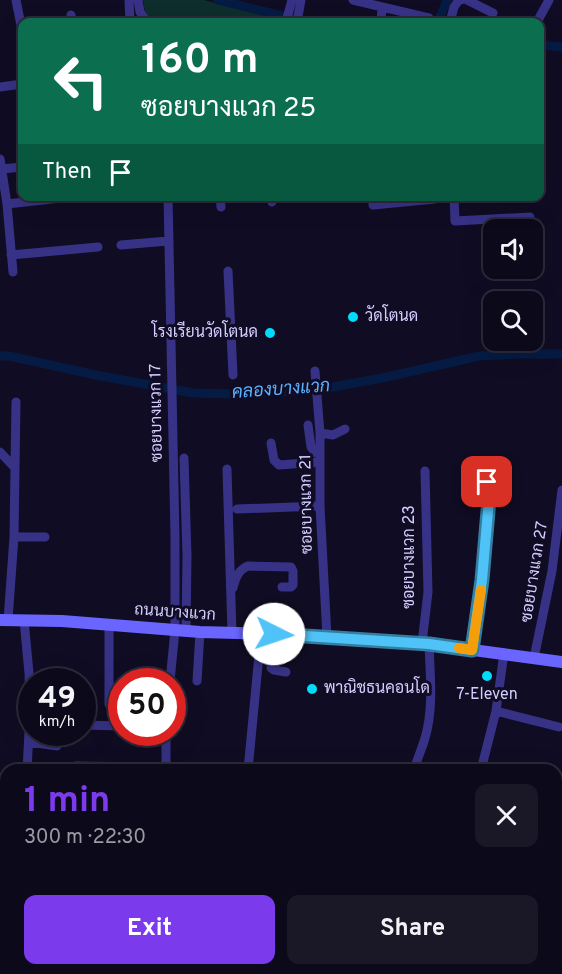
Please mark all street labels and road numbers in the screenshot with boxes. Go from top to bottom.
street label: ซอยบางแวก 17 [146,364,168,462]
street label: ซอยบางแวก 21 [296,454,318,554]
street label: ซอยบางแวก 23 [400,505,420,609]
street label: ซอยบางแวก 27 [517,520,553,624]
street label: ถนนบางแวก [134,600,216,626]

